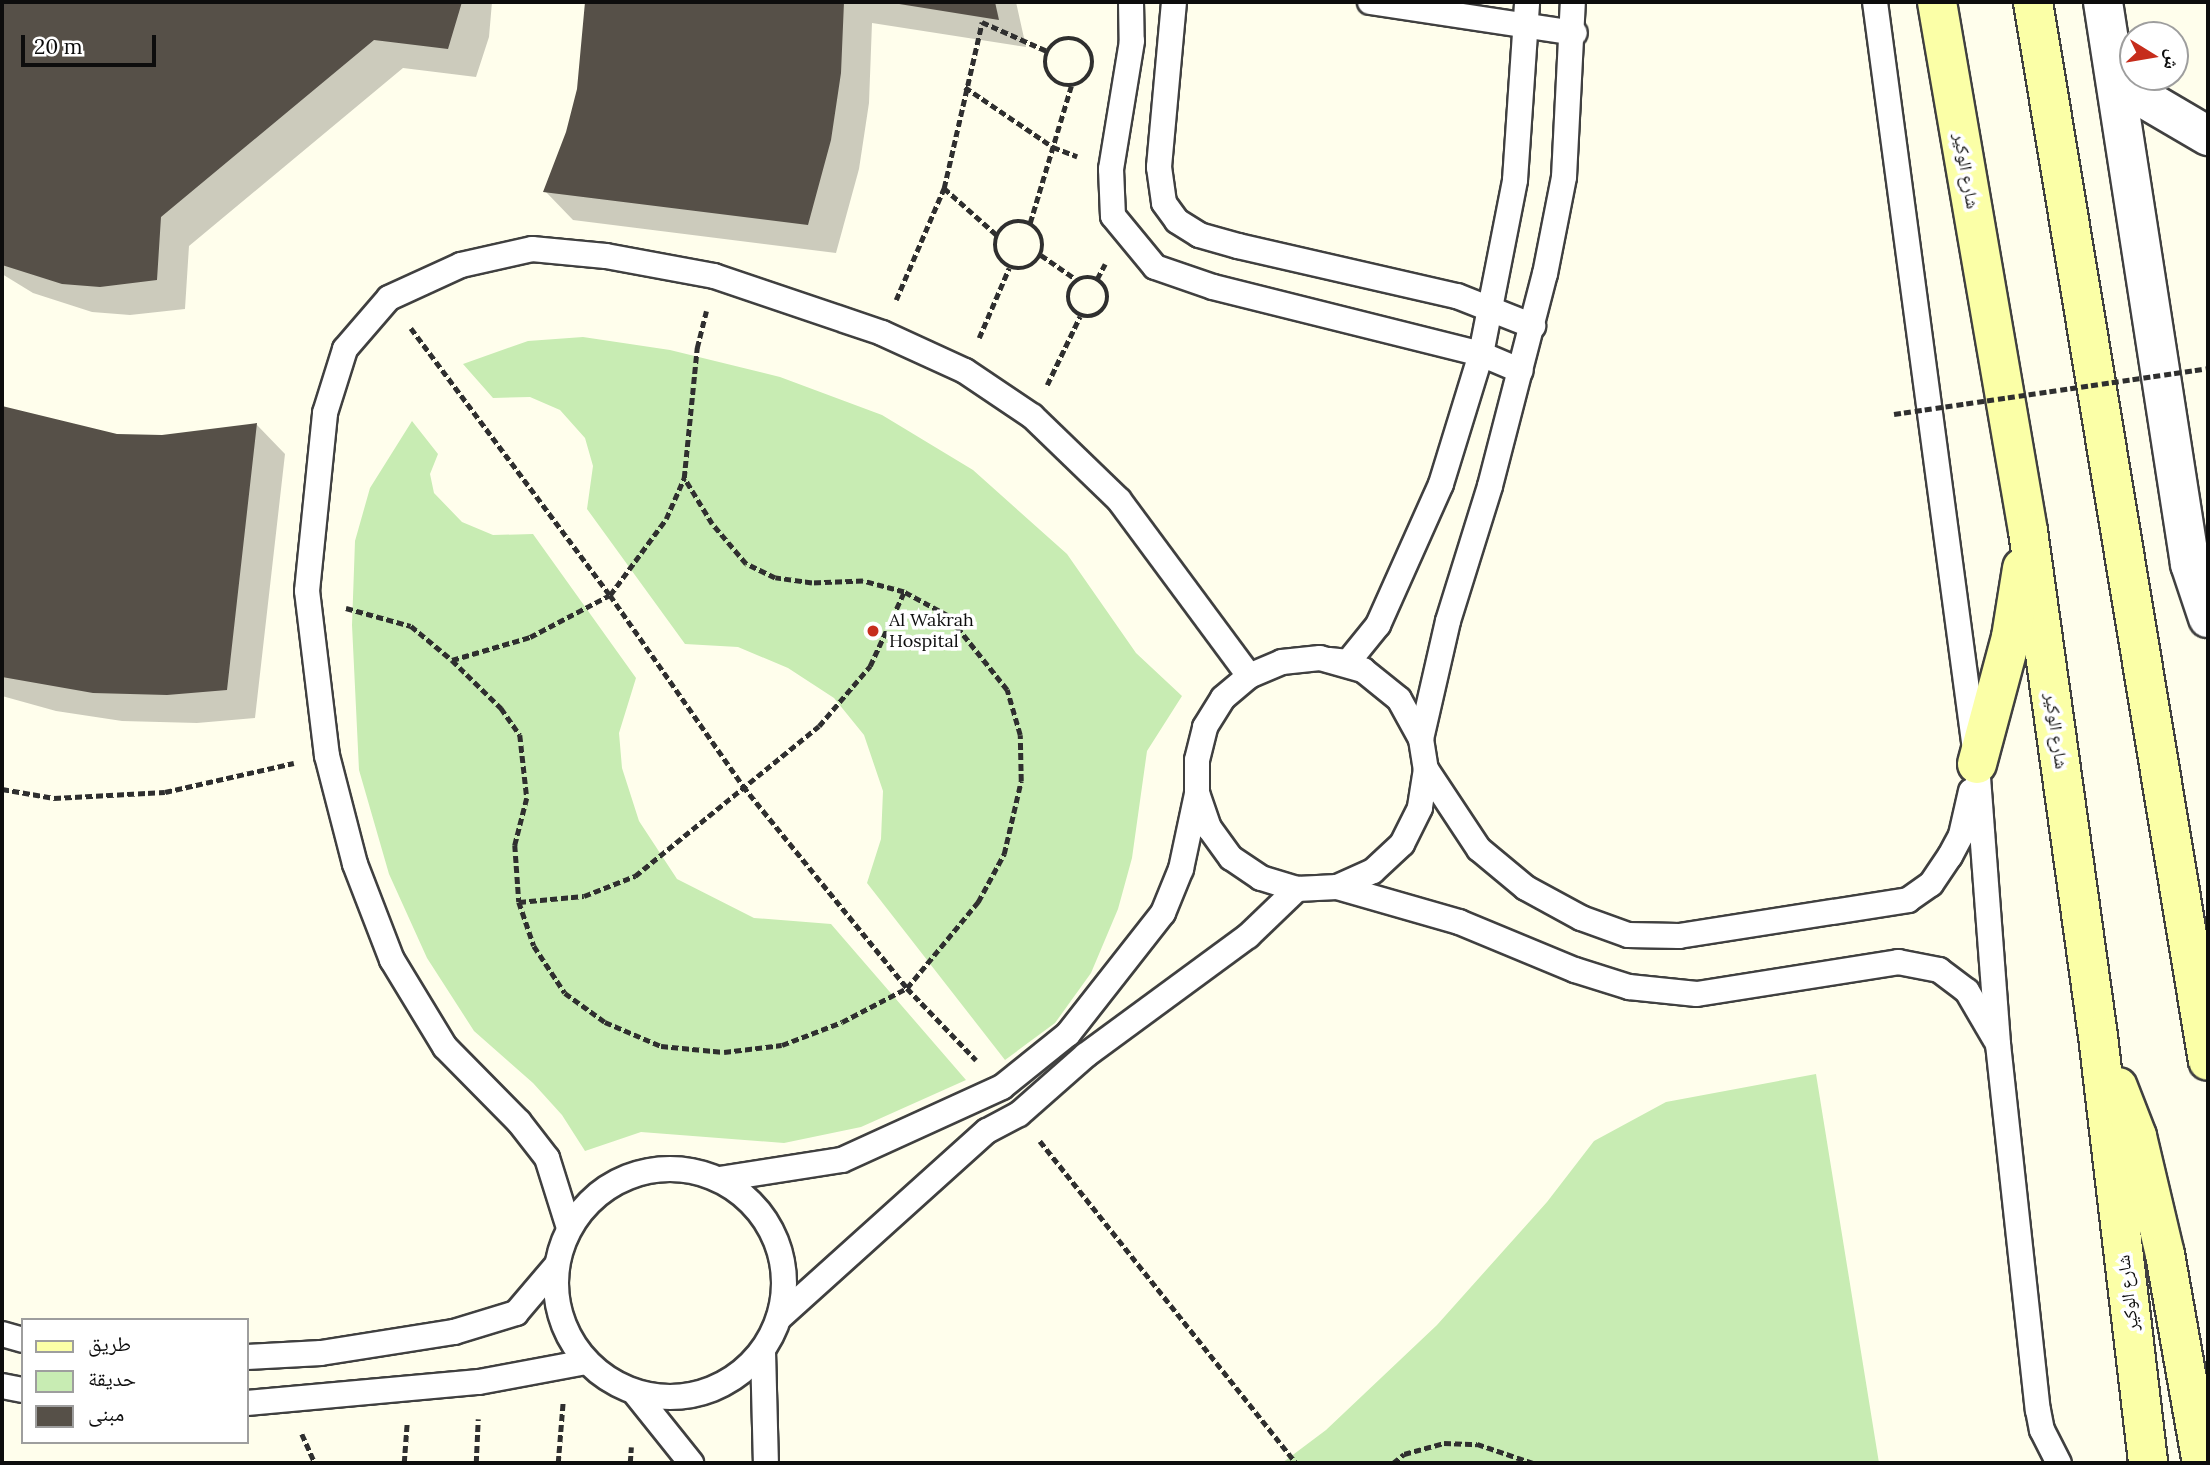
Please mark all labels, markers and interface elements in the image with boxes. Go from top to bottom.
scale bar [24,21,159,65]
north arrow [2119,21,2189,91]
text: 20 m [34,33,83,60]
text: ش [2159,47,2186,72]
street label: شارع الوكير [1949,131,1983,211]
place label: Al Wakrah Hospital [889,610,974,652]
marker: Al Wakrah Hospital [863,621,883,641]
street label: شارع الوكير [2040,692,2072,770]
street label: شارع الوكير [2113,1254,2143,1332]
legend [21,1318,248,1444]
text: طريق [88,1330,131,1357]
text: حديقة [88,1365,136,1392]
text: مبنى [88,1400,124,1427]

